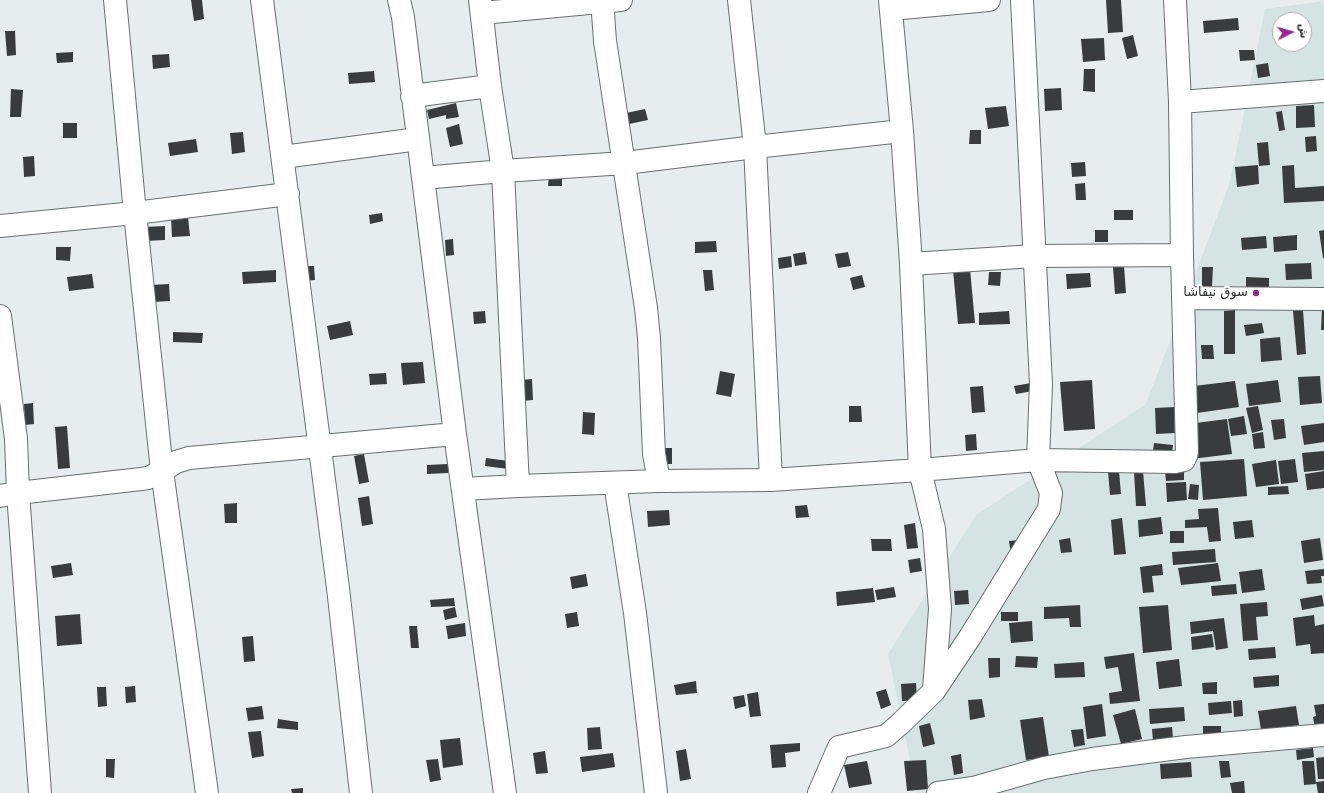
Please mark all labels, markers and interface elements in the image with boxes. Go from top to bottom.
north arrow [1272,12,1312,52]
text: ش [1296,23,1311,39]
place label: سوق نيفاشا [1183,285,1248,301]
marker: سوق نيفاشا [1251,288,1261,298]

